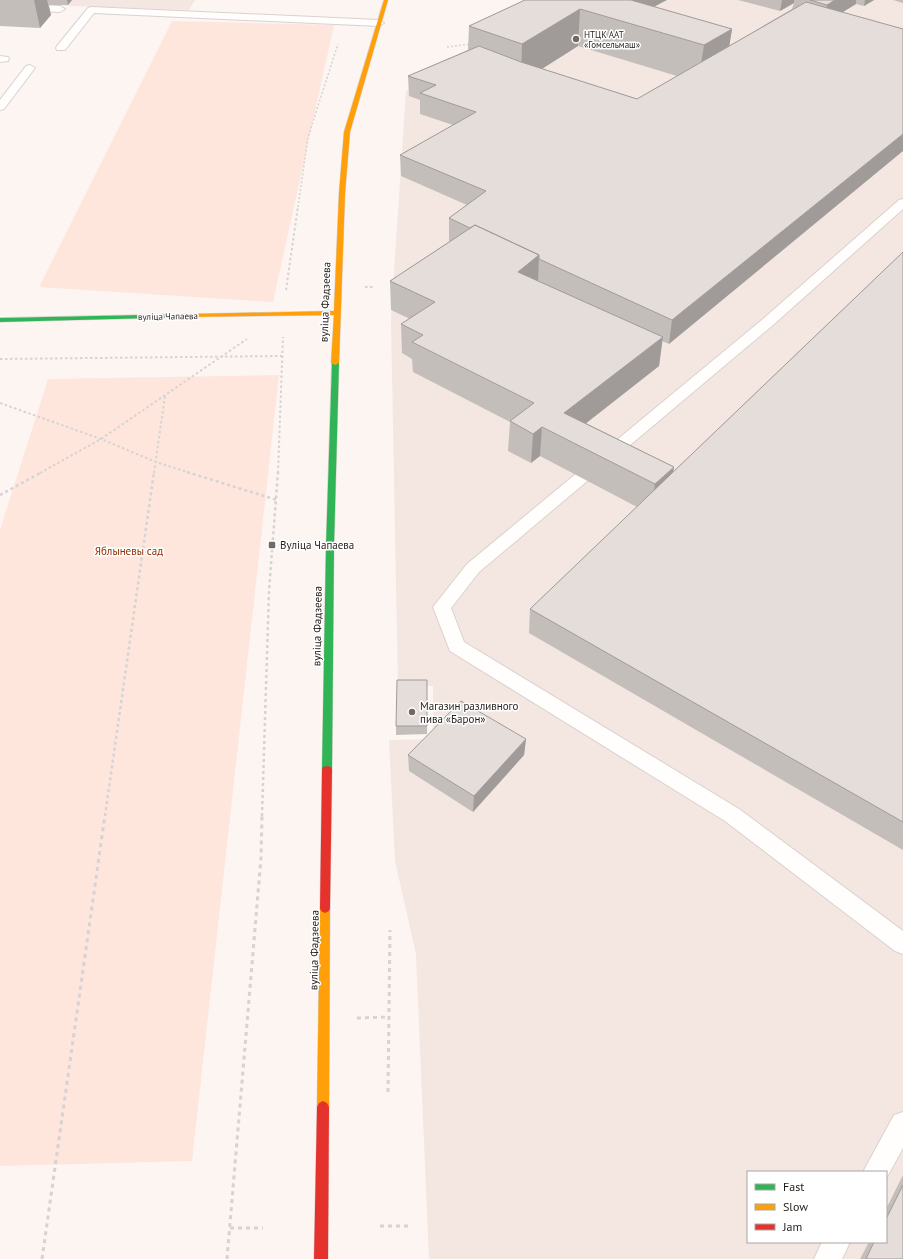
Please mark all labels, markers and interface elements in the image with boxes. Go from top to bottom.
place label: НТЦК ААТ «Гомсельмаш» [584,29,640,50]
marker: НТЦК ААТ «Гомсельмаш» [571,34,581,44]
street label: вуліца Фадзеева [317,262,333,342]
street label: вуліца Чапаева [138,310,198,322]
place label: Вуліца Чапаева [280,538,354,552]
marker: Вуліца Чапаева [267,540,277,550]
park label: Яблыневы сад [95,544,163,558]
street label: вуліца Фадзеева [309,586,325,666]
place label: Магазин разливного пива «Барон» [420,699,518,726]
marker: Магазин разливного пива «Барон» [407,707,417,717]
street label: вуліца Фадзеева [306,910,322,990]
legend [747,1171,887,1243]
text: Fast [783,1179,804,1194]
text: Slow [783,1199,808,1214]
text: Jam [782,1219,802,1234]

